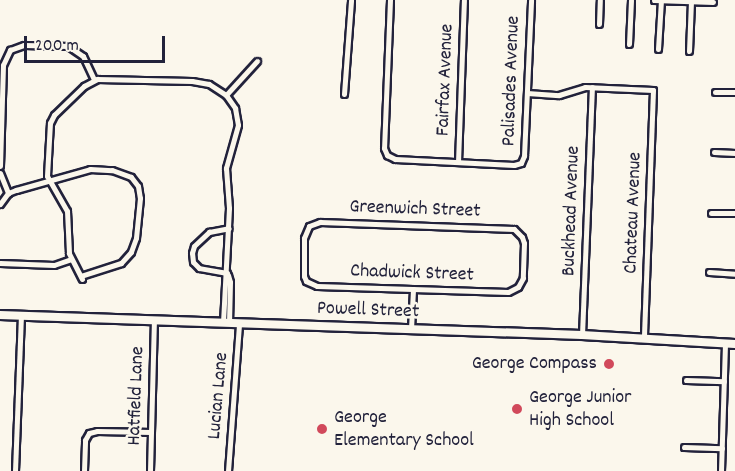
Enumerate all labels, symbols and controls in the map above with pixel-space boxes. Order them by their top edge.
street label: Palisades Avenue [498,15,526,147]
street label: Fairfax Avenue [432,23,460,137]
scale bar [27,24,168,62]
text: 200 m [35,34,79,59]
street label: Buckhead Avenue [558,145,586,277]
street label: Chateau Avenue [620,152,648,274]
street label: Greenwich Street [349,196,481,224]
street label: Chadwick Street [350,260,474,288]
street label: Powell Street [316,297,420,325]
street label: Hatfield Lane [123,346,151,446]
street label: Lucian Lane [203,351,235,441]
place label: George Compass [472,352,597,376]
marker: George Compass [602,357,616,371]
place label: George Junior High School [529,386,631,433]
marker: George Junior High School [510,402,524,416]
place label: George Elementary School [334,406,474,453]
marker: George Elementary School [315,422,329,436]

